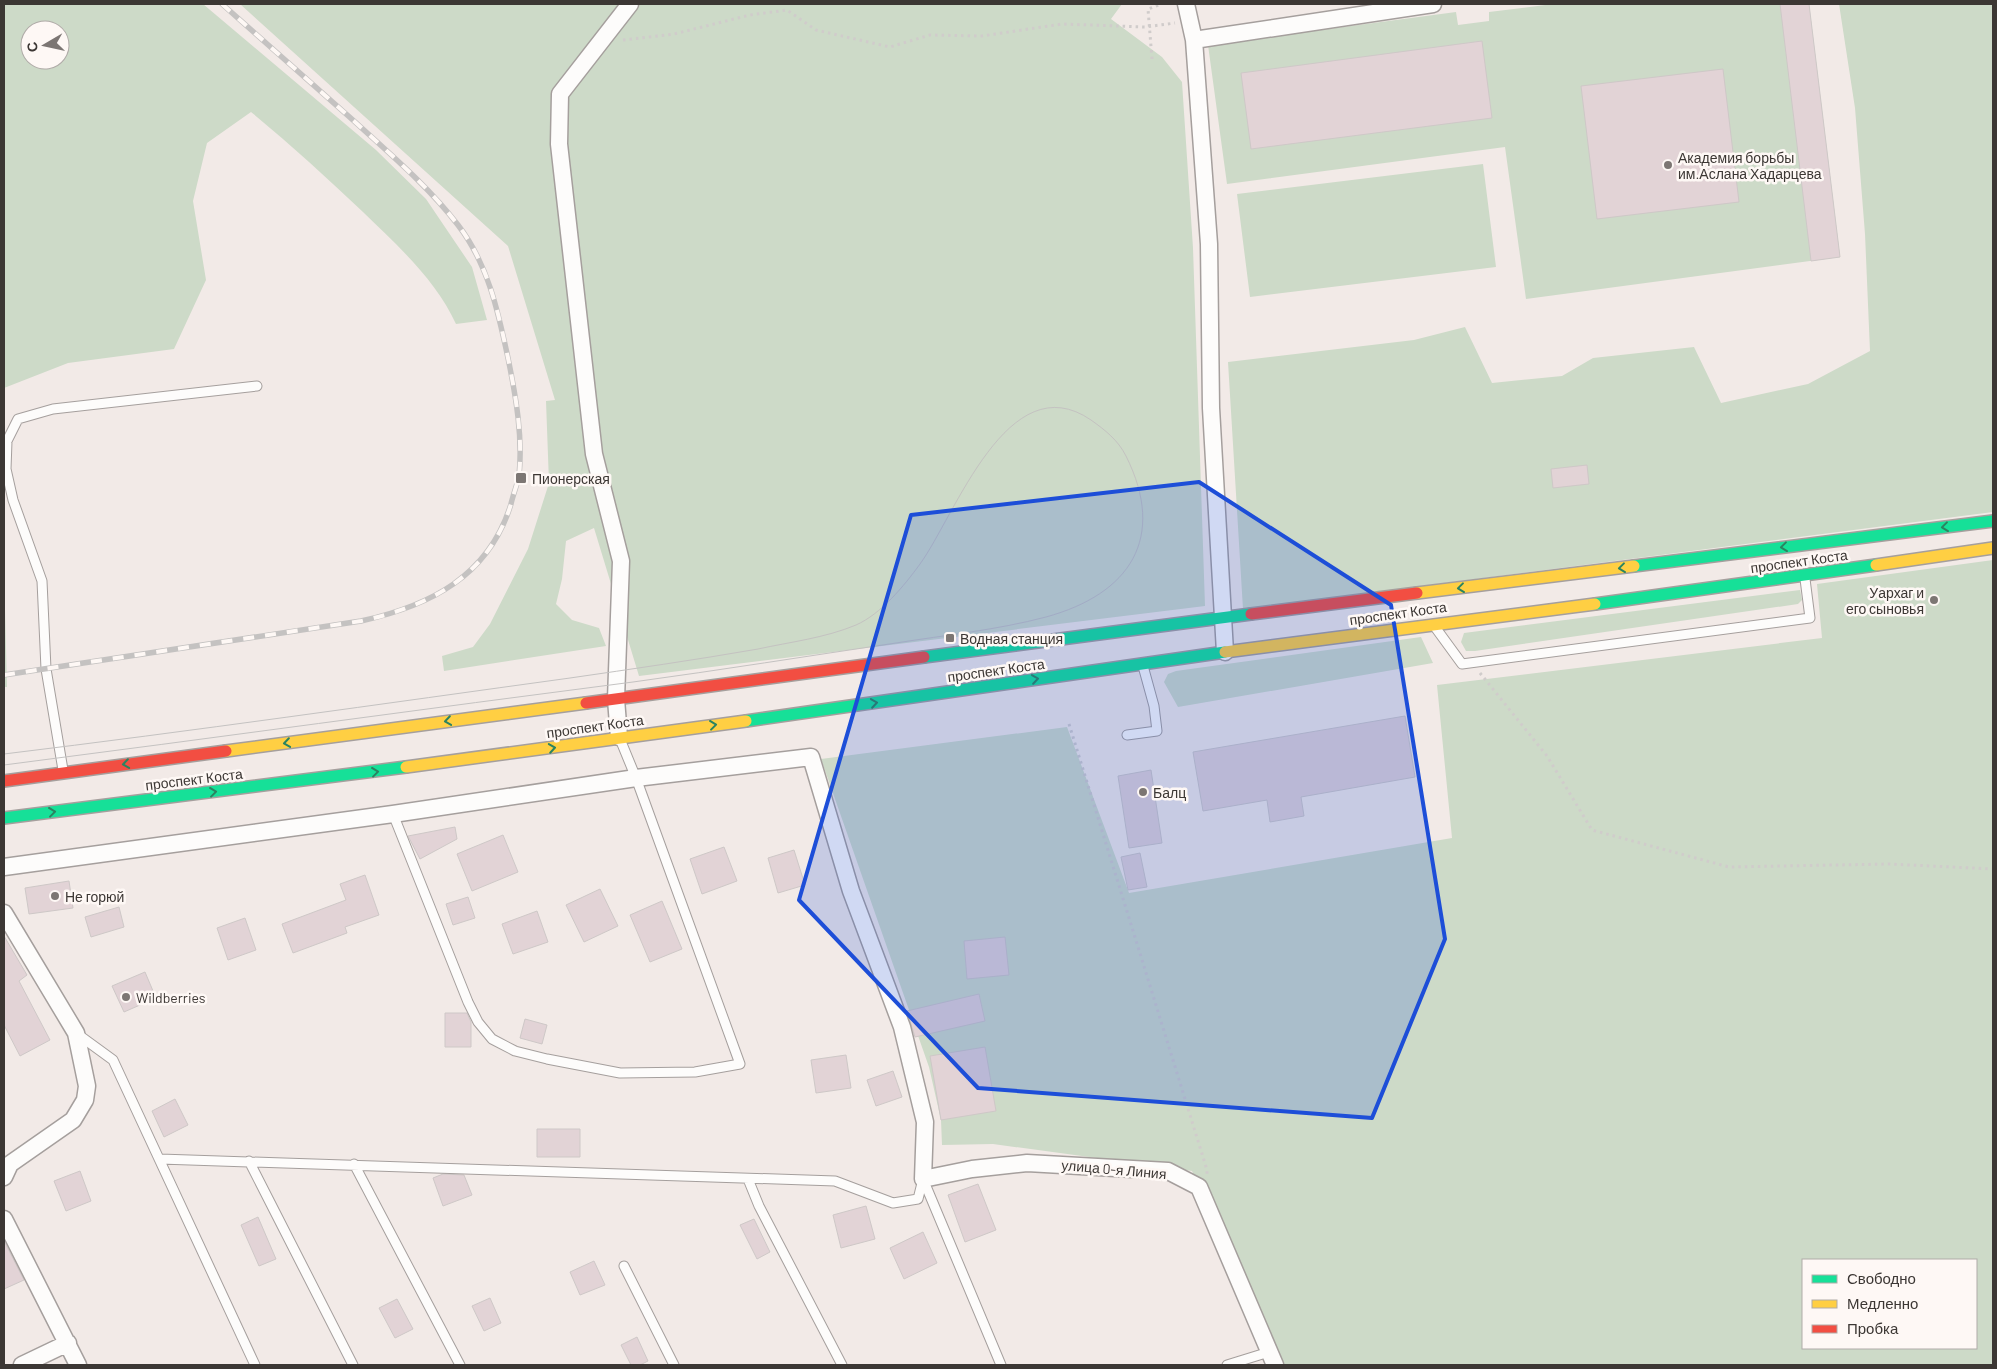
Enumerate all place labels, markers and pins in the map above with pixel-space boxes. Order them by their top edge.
place label: Академия борьбы им.Аслана Хадарцева [1678,149,1822,182]
marker: Академия борьбы им.Аслана Хадарцева [1662,159,1674,171]
place label: Пионерская [532,470,610,487]
marker: Пионерская [514,471,528,485]
place label: Уархаг и его сыновья [1846,584,1924,617]
marker: Уархаг и его сыновья [1928,594,1940,606]
place label: Водная станция [960,630,1063,647]
marker: Водная станция [944,632,956,644]
place label: Балц [1153,784,1186,801]
marker: Балц [1137,786,1149,798]
place label: Не горюй [65,888,124,905]
marker: Не горюй [49,890,61,902]
place label: Wildberries [136,989,206,1006]
marker: Wildberries [120,991,132,1003]

